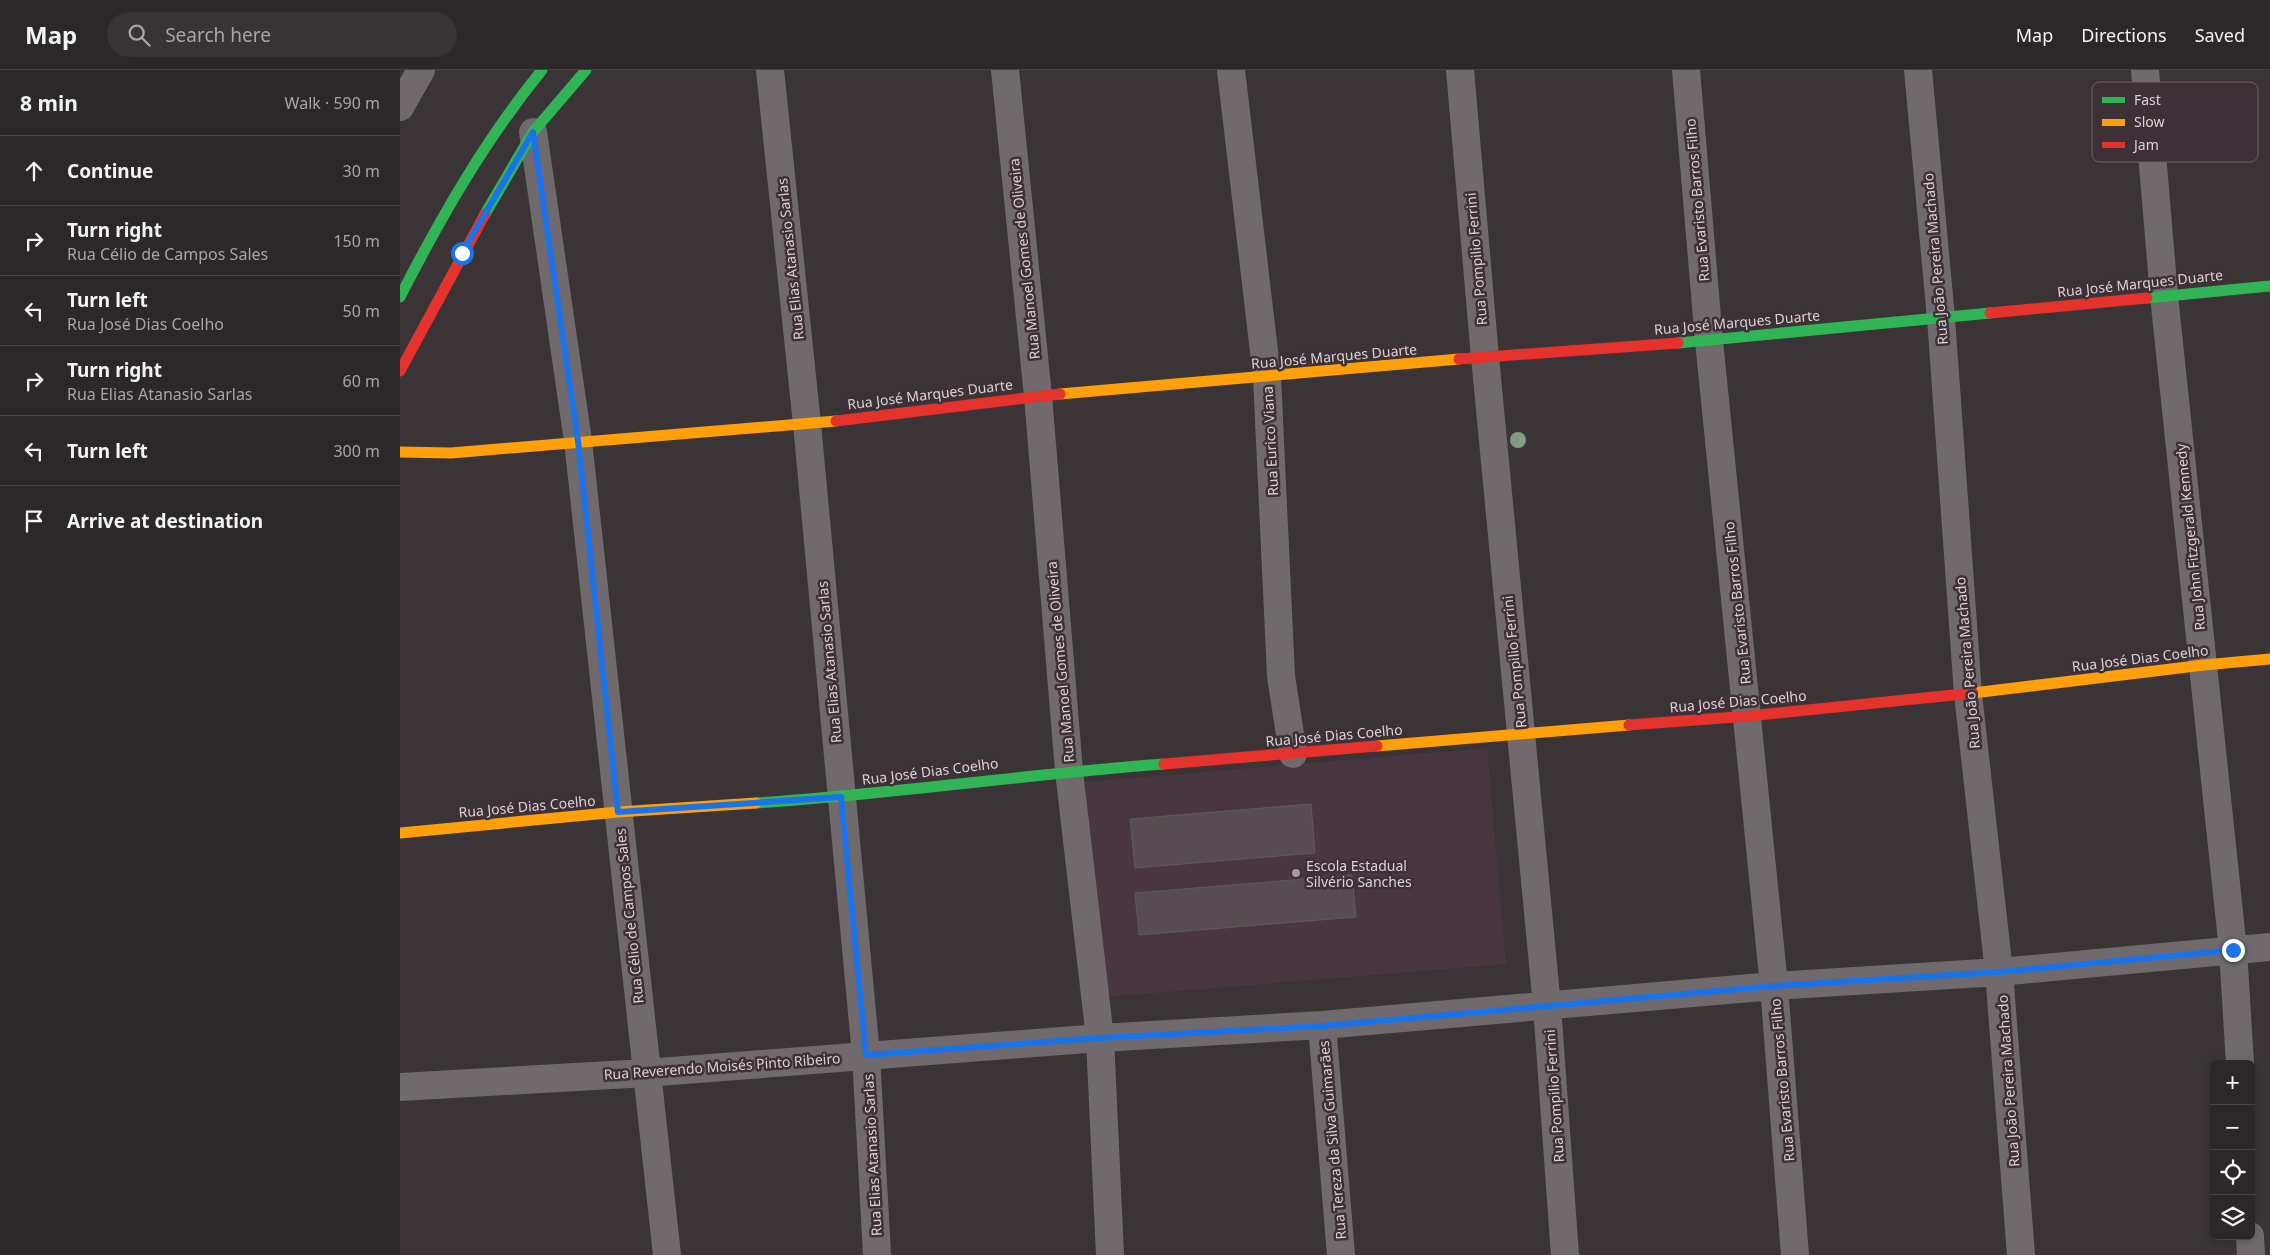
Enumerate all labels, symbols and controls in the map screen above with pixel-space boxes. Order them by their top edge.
search box [107,12,457,57]
text: Map [25,18,77,51]
icon: search [125,21,153,49]
text: Search here [165,22,271,48]
text: Map [2016,23,2053,47]
text: Directions [2081,23,2167,47]
text: Saved [2195,23,2245,47]
legend [2092,82,2258,162]
text: 8 min [20,89,78,117]
text: Fast [2134,90,2161,109]
text: Walk · 590 m [285,92,380,114]
text: Slow [2134,112,2165,131]
street label: Rua Evaristo Barros Filho [1680,118,1714,282]
text: Jam [2132,135,2159,154]
icon: ahead [20,157,48,185]
text: Continue [67,158,153,184]
street label: Rua Manoel Gomes de Oliveira [1004,158,1044,360]
text: 30 m [343,160,380,182]
street label: Rua João Pereira Machado [1918,172,1952,346]
street label: Rua Elias Atanasio Sarlas [772,177,808,341]
street label: Rua Pompilio Ferrini [1461,192,1491,326]
text: Turn right [67,217,162,243]
icon: right [20,227,48,255]
text: 150 m [333,230,380,252]
route start [451,242,474,265]
text: Rua Célio de Campos Sales [67,243,268,265]
street label: Rua José Marques Duarte [2056,265,2224,301]
text: Turn left [67,287,148,313]
icon: left [20,297,48,325]
text: 50 m [343,300,380,322]
street label: Rua José Marques Duarte [1653,305,1821,339]
text: Rua José Dias Coelho [67,313,224,335]
street label: Rua José Marques Duarte [1250,339,1418,373]
text: Turn right [67,357,162,383]
icon: right [20,367,48,395]
text: 60 m [343,370,380,392]
street label: Rua José Marques Duarte [846,374,1014,414]
text: Rua Elias Atanasio Sarlas [67,383,253,405]
street label: Rua Eurico Viana [1258,386,1282,496]
icon: left [20,437,48,465]
text: Turn left [67,438,148,464]
text: 300 m [333,440,380,462]
street label: Rua John Fitzgerald Kennedy [2171,442,2209,631]
icon: arrive [20,507,48,535]
text: Arrive at destination [67,508,263,534]
street label: Rua Evaristo Barros Filho [1719,521,1755,685]
street label: Rua Manoel Gomes de Oliveira [1042,561,1078,763]
street label: Rua João Pereira Machado [1950,576,1984,750]
street label: Rua Elias Atanasio Sarlas [812,580,846,744]
street label: Rua Pompilio Ferrini [1498,595,1530,729]
street label: Rua José Dias Coelho [2071,640,2209,676]
street label: Rua José Dias Coelho [1669,686,1807,716]
street label: Rua José Dias Coelho [1265,720,1403,750]
street label: Rua José Dias Coelho [861,753,999,789]
street label: Rua José Dias Coelho [458,791,596,821]
street label: Rua Célio de Campos Sales [610,827,648,1005]
place label: Escola Estadual Silvério Sanches [1306,856,1412,891]
marker: Escola Estadual Silvério Sanches [1290,867,1302,879]
route end [2222,939,2245,962]
street label: Rua João Pereira Machado [1993,994,2023,1168]
street label: Rua Evaristo Barros Filho [1765,998,1799,1162]
street label: Rua Pompilio Ferrini [1540,1029,1568,1163]
street label: Rua Tereza da Silva Guimarães [1314,1039,1350,1240]
street label: Rua Reverendo Moisés Pinto Ribeiro [603,1048,841,1084]
map controls [2210,1060,2255,1240]
button: + [2210,1060,2255,1105]
street label: Rua Elias Atanasio Sarlas [858,1073,886,1237]
button: − [2210,1105,2255,1150]
button: locate [2210,1150,2255,1195]
button: layers [2210,1195,2255,1240]

